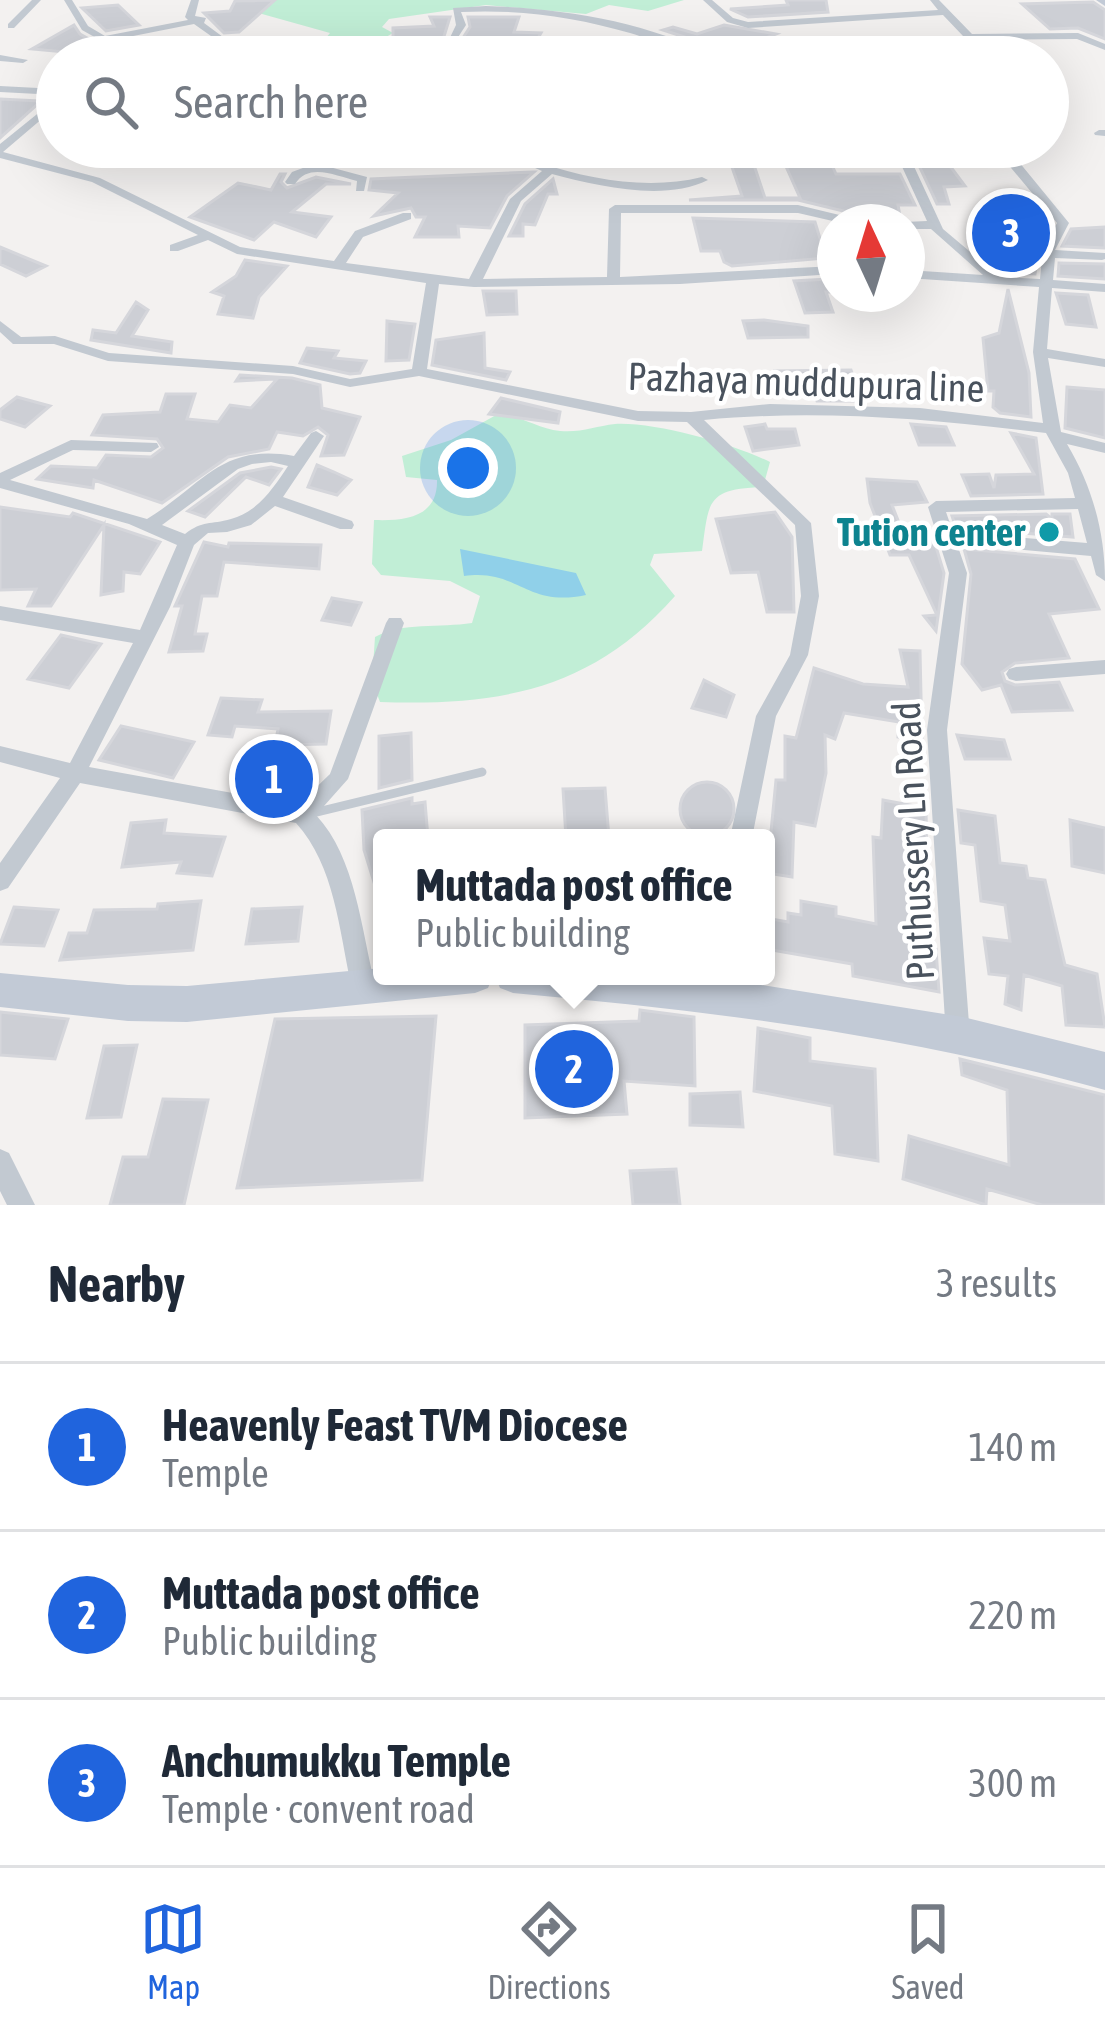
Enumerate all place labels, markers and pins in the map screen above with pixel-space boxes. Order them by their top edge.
pin: 3 [972,188,1050,278]
place label: Tution center [837,510,1026,554]
marker: Tution center [1036,519,1062,545]
pin: 1 [235,734,313,824]
pin: 2 [535,1024,613,1114]

